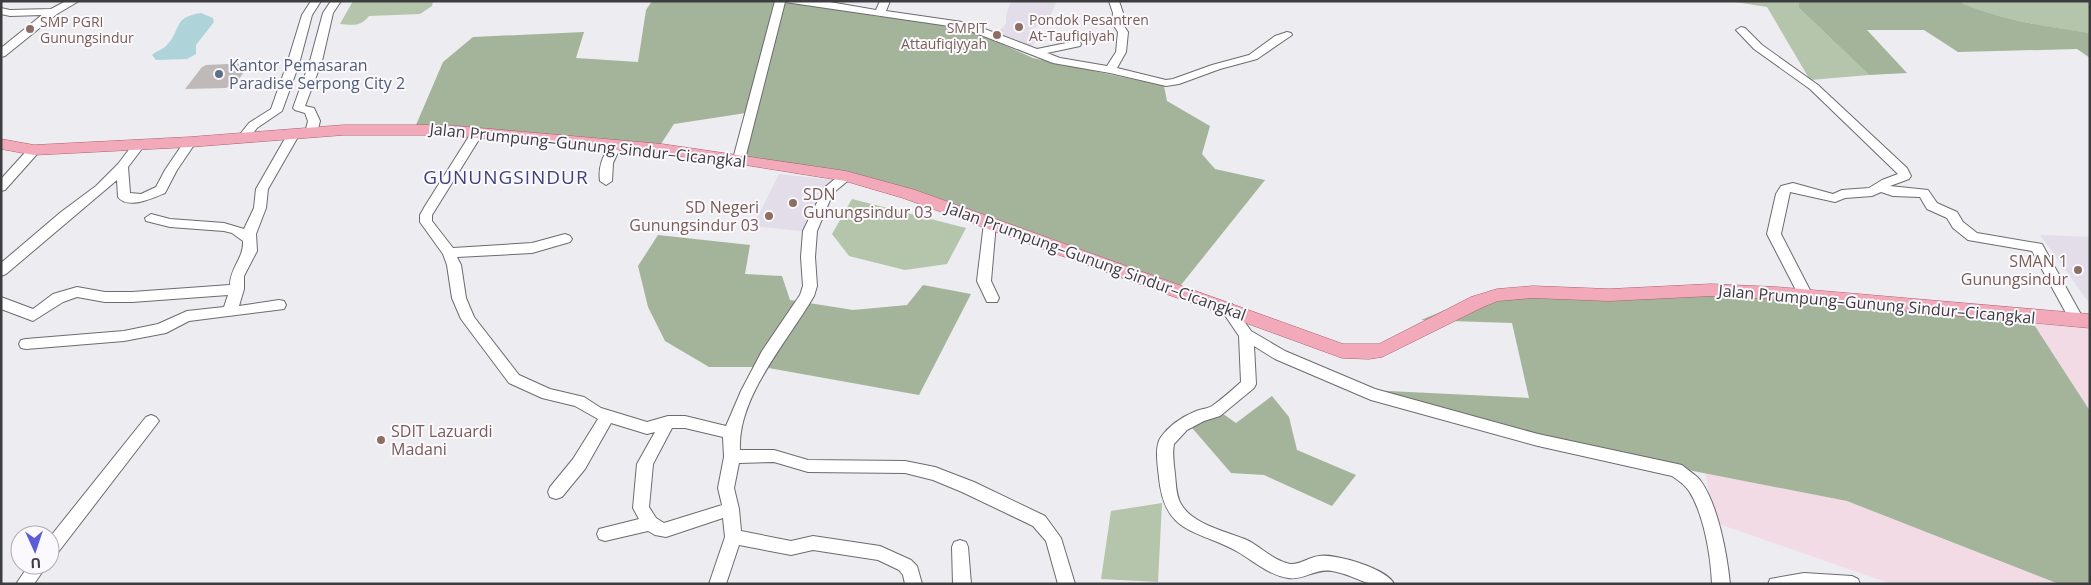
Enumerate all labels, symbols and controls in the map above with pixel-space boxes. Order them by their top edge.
place label: Pondok Pesantren At-Taufiqiyah [1029,10,1149,45]
place label: SMP PGRI Gunungsindur [40,12,134,47]
place label: SMPIT Attaufiqiyyah [901,18,987,53]
marker: Pondok Pesantren At-Taufiqiyah [1013,21,1025,33]
marker: SMP PGRI Gunungsindur [24,23,36,35]
marker: SMPIT Attaufiqiyyah [991,29,1003,41]
place label: Kantor Pemasaran Paradise Serpong City 2 [229,54,405,94]
marker: Kantor Pemasaran Paradise Serpong City 2 [213,68,225,80]
street label: Jalan Prumpung–Gunung Sindur–Cicangkal [427,117,747,173]
district label: GUNUNGSINDUR [423,164,589,190]
place label: SDN Gunungsindur 03 [803,183,933,223]
place label: SD Negeri Gunungsindur 03 [629,196,759,236]
street label: Jalan Prumpung–Gunung Sindur–Cicangkal [941,196,1249,326]
marker: SDN Gunungsindur 03 [787,197,799,209]
marker: SD Negeri Gunungsindur 03 [763,210,775,222]
place label: SMAN 1 Gunungsindur [1961,250,2068,290]
marker: SMAN 1 Gunungsindur [2072,264,2084,276]
street label: Jalan Prumpung–Gunung Sindur–Cicangkal [1716,279,2036,329]
place label: SDIT Lazuardi Madani [391,420,493,460]
marker: SDIT Lazuardi Madani [375,434,387,446]
north arrow [10,525,60,575]
text: U [30,554,41,573]

